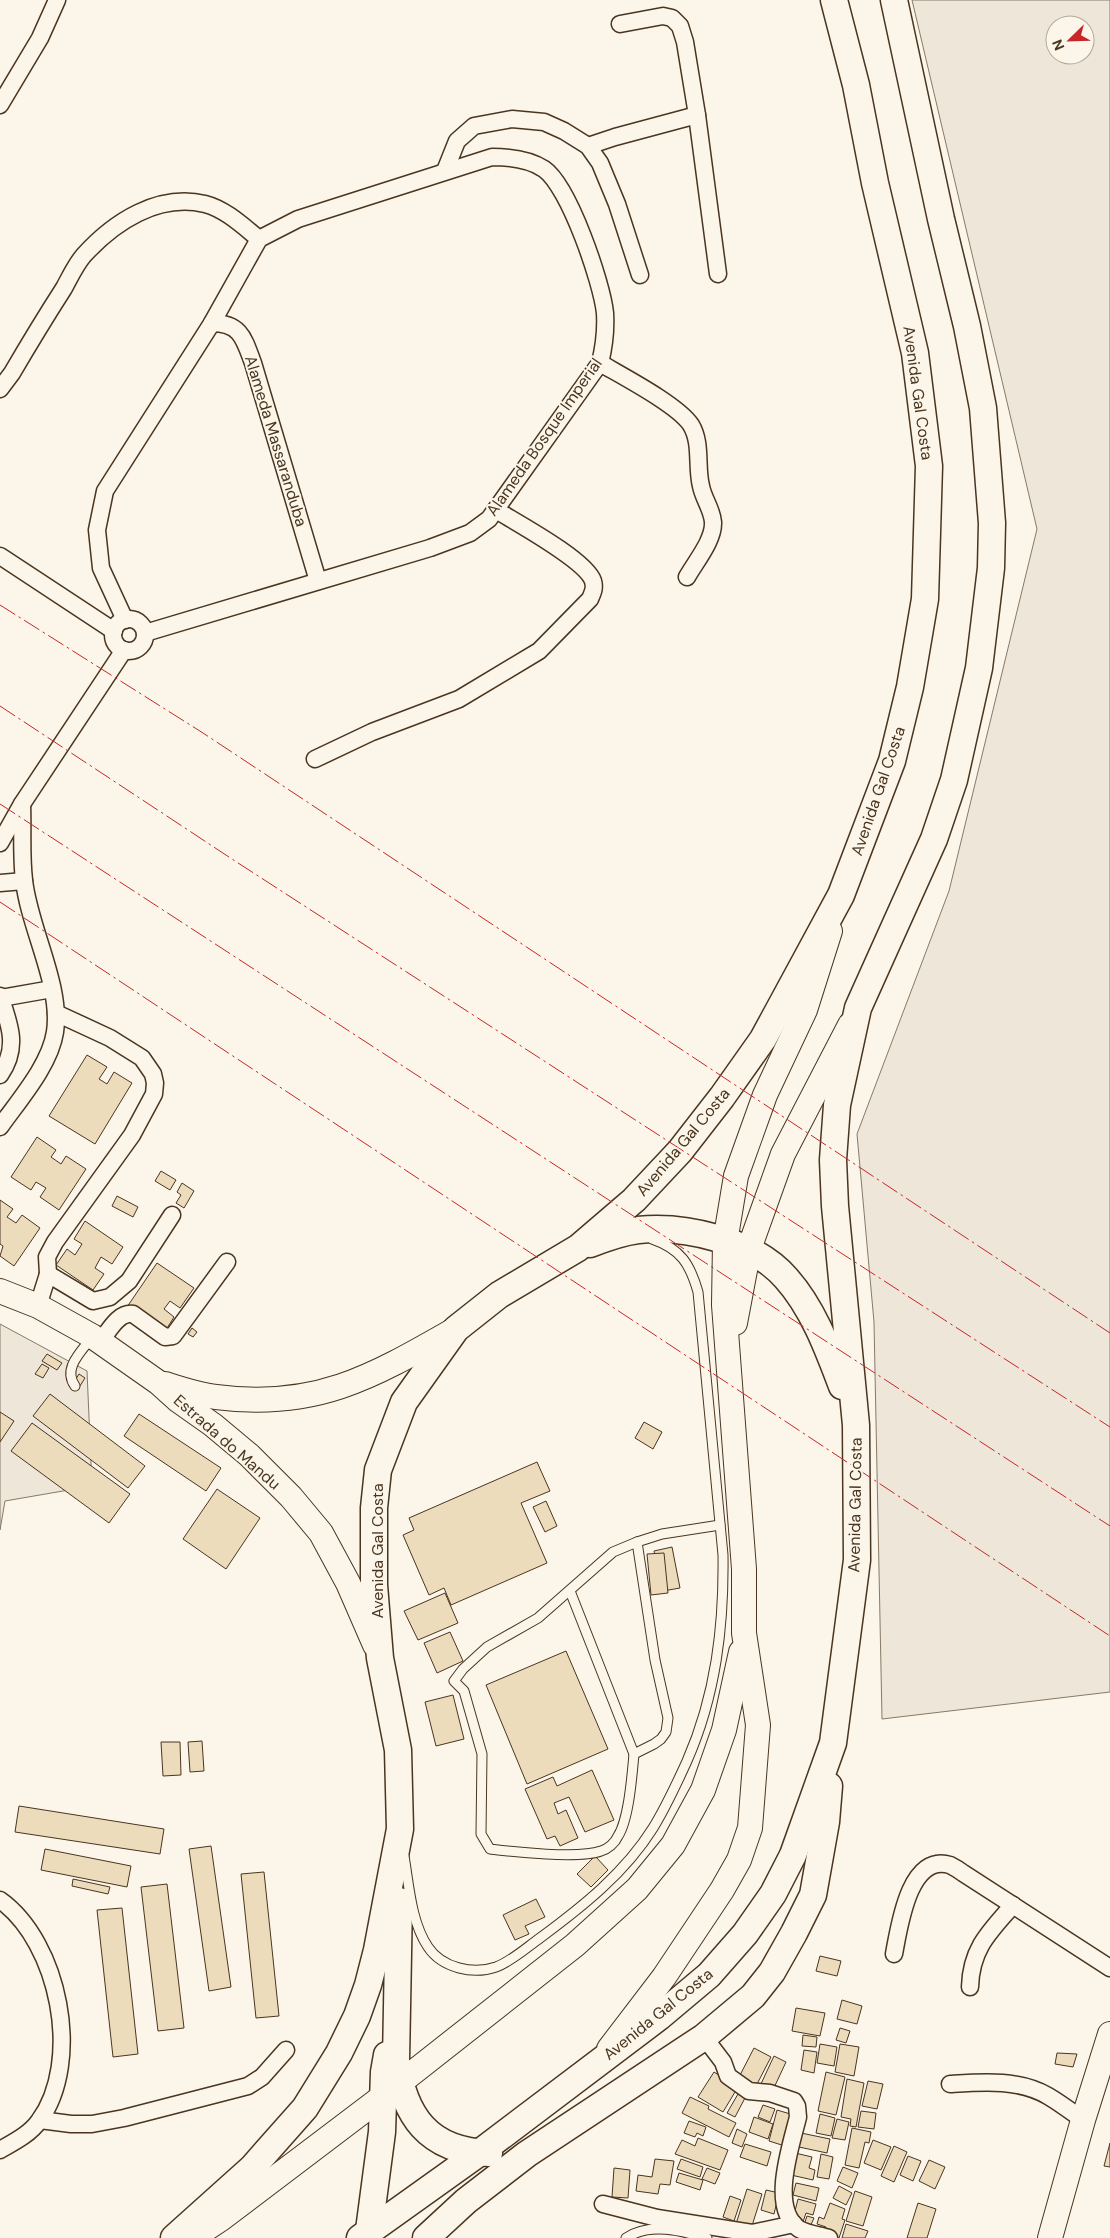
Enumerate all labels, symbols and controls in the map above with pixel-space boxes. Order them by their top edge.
north arrow [1045,15,1095,65]
text: N [1048,37,1068,53]
street label: Avenida Gal Costa [898,325,938,461]
street label: Alameda Massaranduba [240,353,312,529]
street label: Alameda Bosque Imperial [481,354,607,520]
street label: Avenida Gal Costa [846,724,910,858]
street label: Avenida Gal Costa [631,1083,735,1201]
street label: Estrada do Mandu [169,1390,285,1494]
street label: Avenida Gal Costa [843,1437,867,1573]
street label: Avenida Gal Costa [367,1483,388,1619]
street label: Avenida Gal Costa [599,1963,717,2065]

